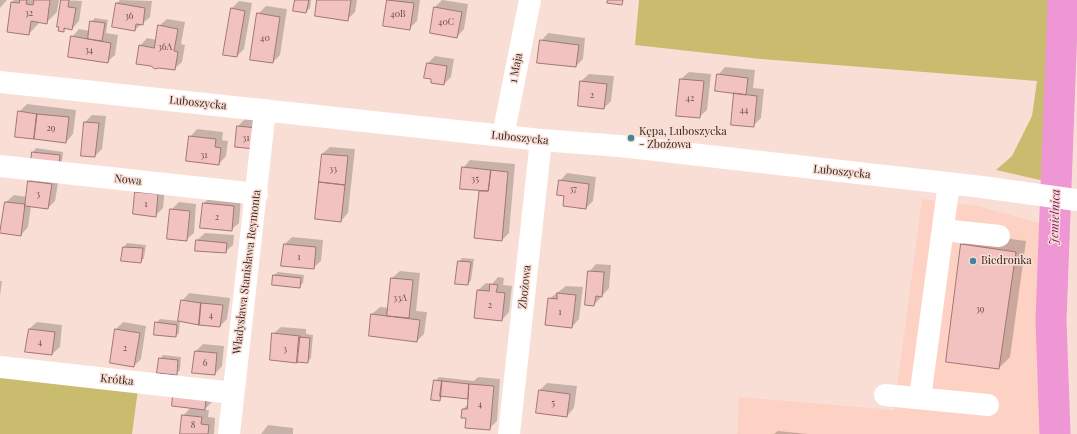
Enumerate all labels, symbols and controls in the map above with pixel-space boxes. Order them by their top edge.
house number: 32 [25,8,33,18]
house number: 40B [390,9,406,19]
house number: 36 [125,11,133,21]
house number: 40C [438,17,454,27]
house number: 40 [260,33,270,43]
house number: 36A [158,42,172,52]
house number: 34 [85,45,93,55]
street label: 1 Maja [507,52,525,84]
house number: 2 [590,90,594,100]
street label: Luboszycka [169,93,227,113]
house number: 42 [686,93,694,103]
house number: 44 [740,105,748,115]
house number: 29 [47,123,55,133]
place label: Kępa, Luboszycka - Zbożowa [639,125,727,151]
street label: Luboszycka [491,128,549,148]
house number: 31 [242,133,250,143]
marker: Kępa, Luboszycka - Zbożowa [626,133,636,143]
house number: 31 [200,150,208,160]
street label: Luboszycka [813,162,871,182]
house number: 33 [329,164,337,174]
street label: Nowa [114,172,142,188]
house number: 35 [471,174,479,184]
house number: 37 [569,184,577,194]
house number: 3 [36,189,40,199]
street label: Władysława Stanisława Reymonta [230,189,264,355]
water label: Jemielnica [1047,189,1063,245]
house number: 1 [144,199,148,209]
house number: 2 [215,212,219,222]
house number: 1 [297,252,301,262]
place label: Biedronka [981,254,1032,268]
marker: Biedronka [968,256,978,266]
street label: Zbożowa [516,265,534,309]
house number: 33A [393,293,407,303]
house number: 2 [488,300,492,310]
house number: 39 [976,304,984,314]
house number: 1 [558,307,562,317]
house number: 4 [209,310,213,320]
house number: 4 [38,337,42,347]
house number: 2 [123,343,127,353]
house number: 3 [283,344,287,354]
house number: 6 [203,358,207,368]
street label: Krótka [100,372,134,388]
house number: 5 [551,398,555,408]
house number: 4 [478,399,482,409]
house number: 8 [191,420,195,430]

